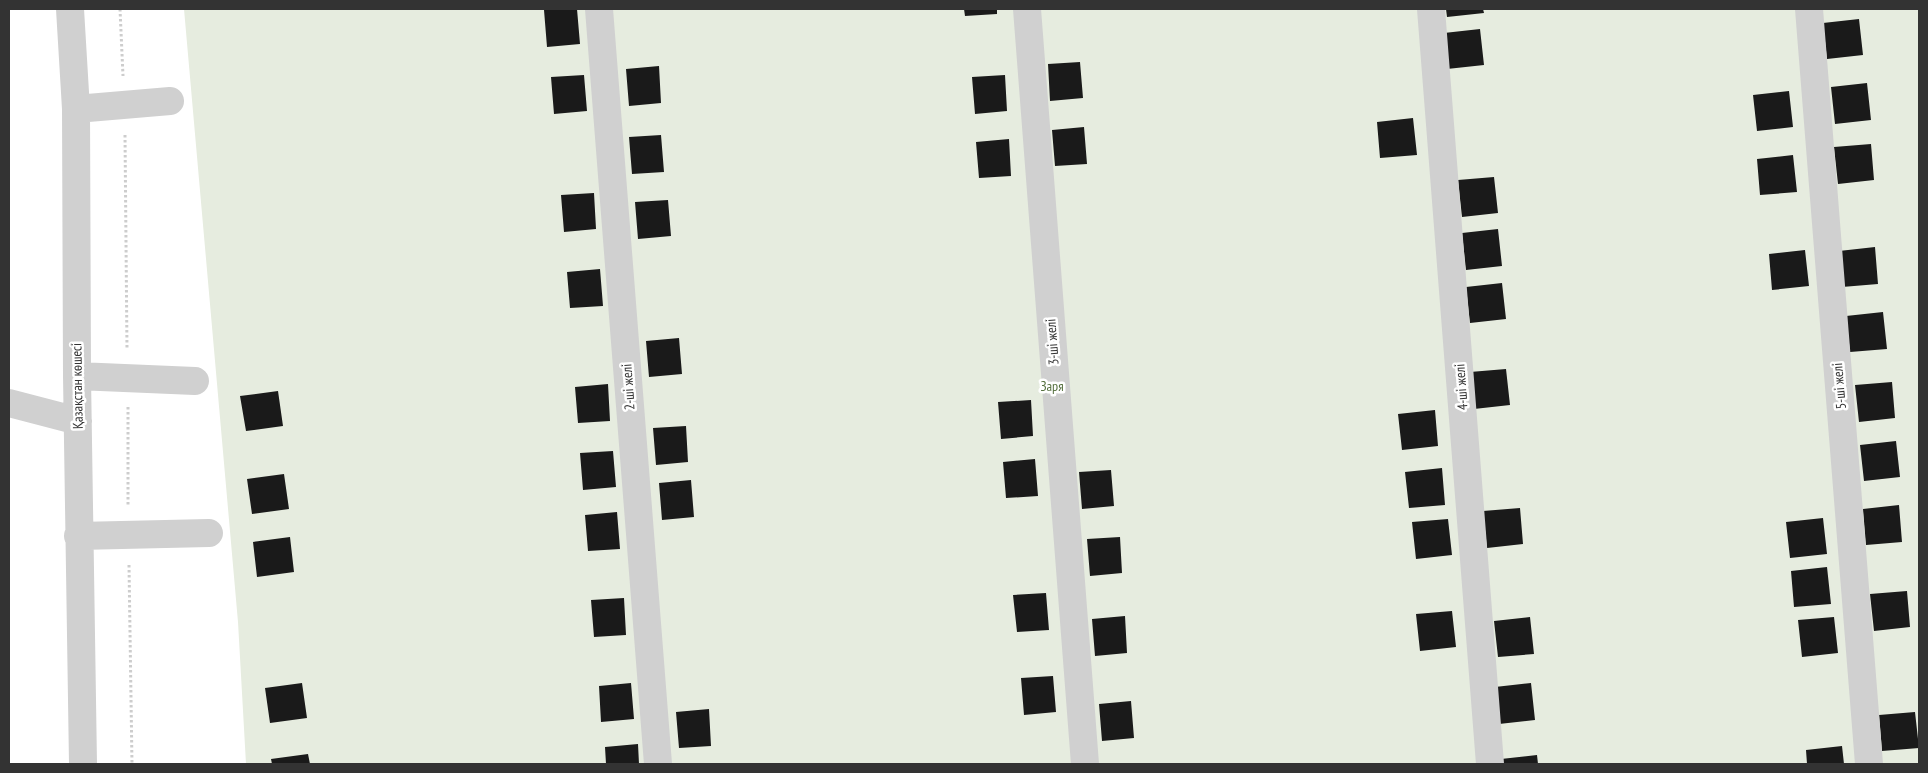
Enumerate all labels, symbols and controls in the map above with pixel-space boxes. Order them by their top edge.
street label: 3-ші желі [1041,318,1063,366]
street label: Қазақстан көшесі [67,343,87,429]
street label: 5-ші желі [1828,362,1850,410]
street label: 2-ші желі [617,363,639,411]
street label: 4-ші желі [1450,363,1472,411]
park label: Заря [1040,377,1064,395]

